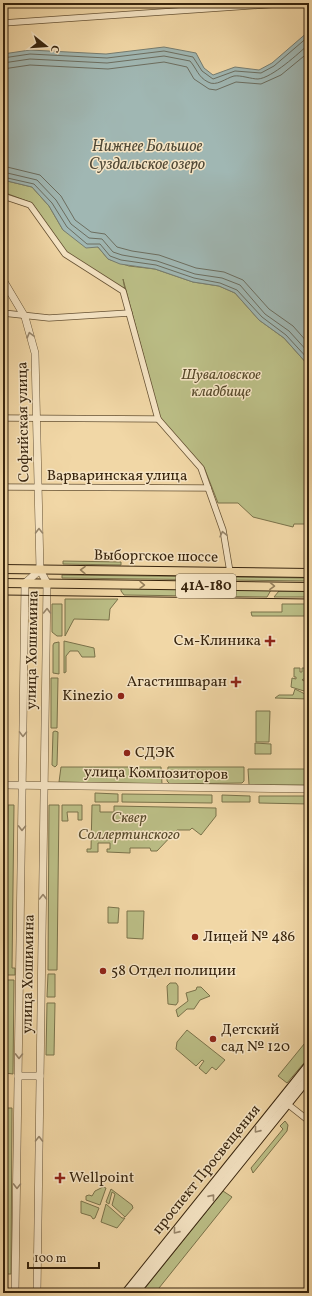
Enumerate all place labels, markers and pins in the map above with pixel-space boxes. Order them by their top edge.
place label: См-Клиника [174,631,261,652]
marker: См-Клиника [264,635,276,647]
place label: Агастишваран [127,672,227,693]
marker: Агастишваран [230,676,242,688]
place label: Kinezio [62,686,113,707]
marker: Kinezio [116,691,126,701]
place label: СДЭК [135,743,175,764]
marker: СДЭК [122,748,132,758]
place label: Лицей № 486 [203,927,295,948]
marker: Лицей № 486 [190,932,200,942]
place label: 58 Отдел полиции [111,961,236,982]
marker: 58 Отдел полиции [98,966,108,976]
place label: Детский сад № 120 [221,1020,290,1058]
marker: Детский сад № 120 [208,1034,218,1044]
place label: Wellpoint [69,1168,134,1189]
marker: Wellpoint [54,1172,66,1184]

